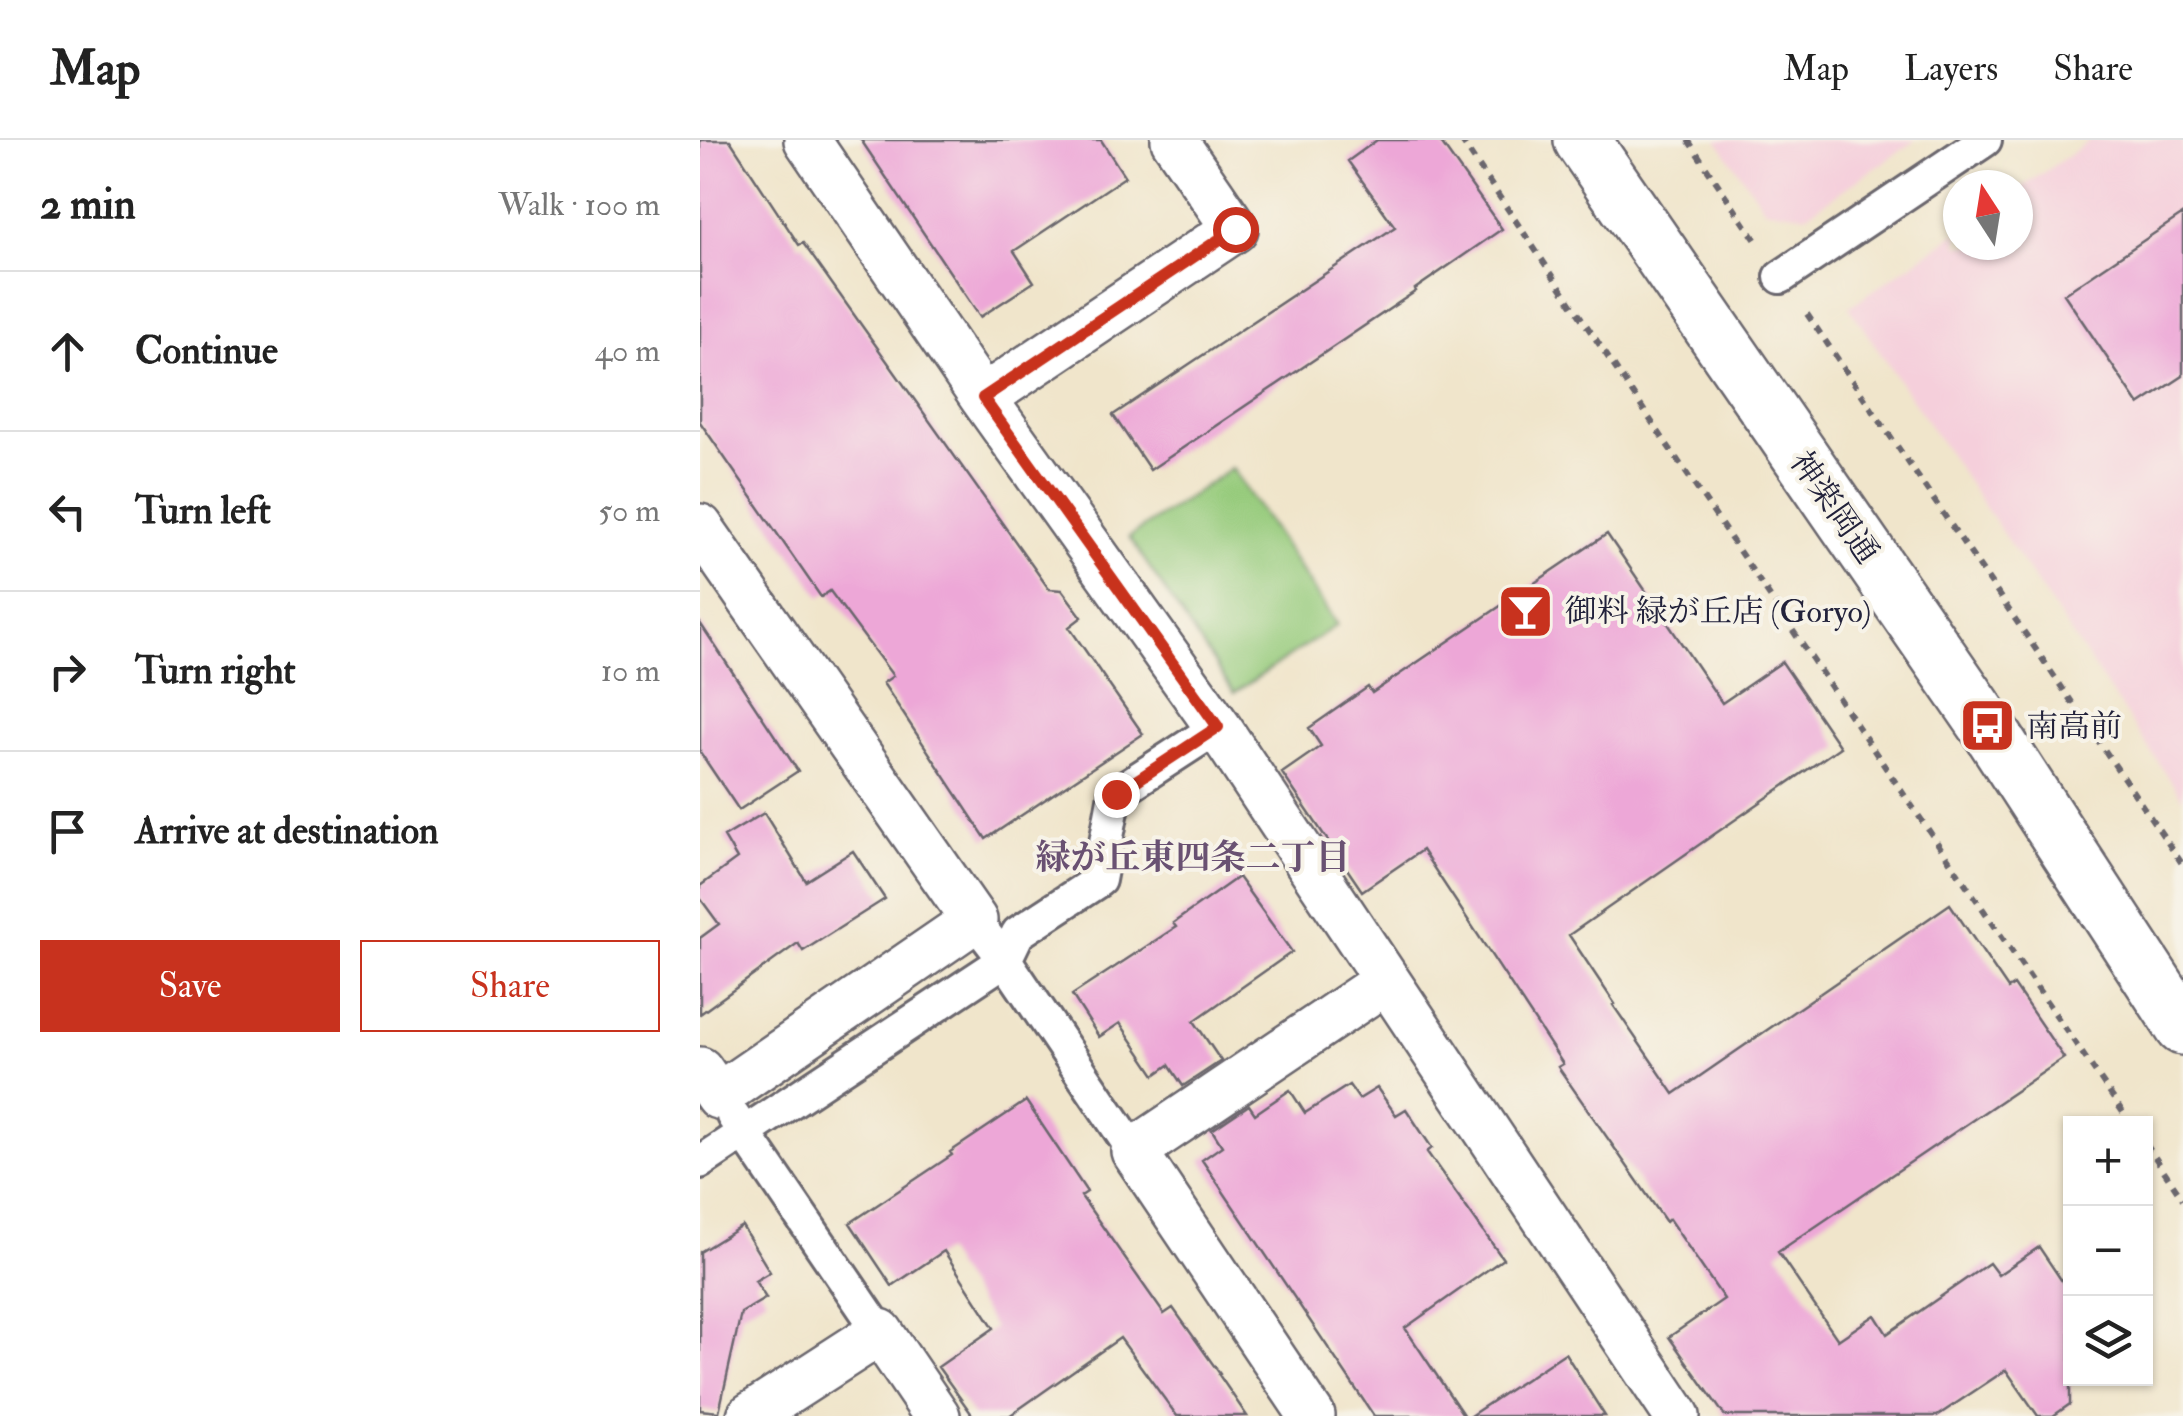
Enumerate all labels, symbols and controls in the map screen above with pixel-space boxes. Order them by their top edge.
text: Map [50,39,140,99]
text: Map [1783,47,1849,91]
text: Layers [1904,47,1998,91]
text: Share [2053,47,2133,91]
north arrow [1943,170,2033,260]
text: 2 min [40,179,136,231]
text: Walk · 100 m [498,185,660,225]
route start [1213,207,1259,253]
icon: ahead [40,324,95,379]
text: Continue [135,327,278,375]
text: 40 m [595,331,660,371]
street label: 神楽岡通 [1781,444,1887,571]
icon: left [40,484,95,539]
text: Turn left [135,487,271,535]
text: 50 m [598,491,660,531]
bar icon: 御料 緑が丘店 (Goryo) [1496,581,1556,641]
place label: 御料 緑が丘店 (Goryo) [1565,592,1871,632]
icon: right [40,644,95,699]
text: Turn right [135,647,296,695]
text: 10 m [601,651,660,691]
bus stop icon: 南高前 [1957,696,2017,756]
place label: 南高前 [2026,707,2122,747]
route end [1094,772,1140,818]
icon: arrive [40,804,95,859]
text: Arrive at destination [135,807,439,855]
district label: 緑が丘東四条二丁目 [1035,836,1351,880]
button: Save [40,940,340,1032]
button: Share [360,940,660,1032]
map controls [2063,1116,2153,1386]
button: + [2063,1116,2153,1206]
button: − [2063,1206,2153,1296]
button: layers [2063,1296,2153,1386]

